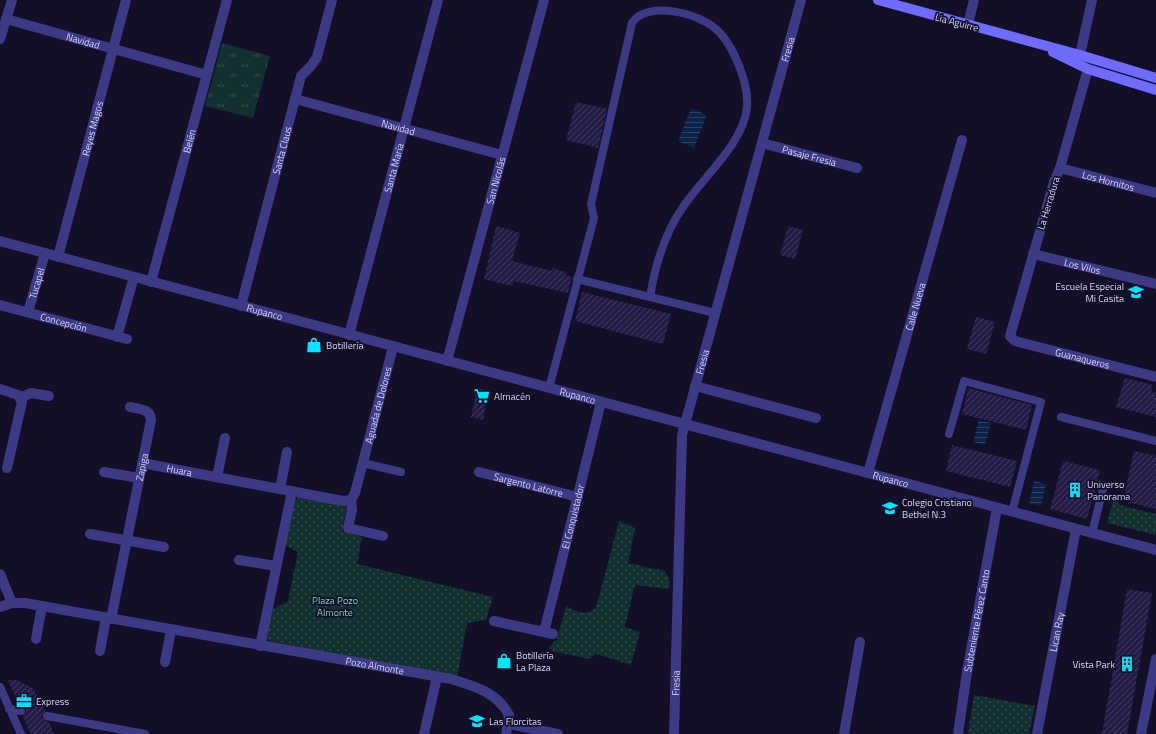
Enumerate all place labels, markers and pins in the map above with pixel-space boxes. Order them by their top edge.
place label: Escuela Especial Mi Casita [1055,279,1124,306]
school or university icon: Escuela Especial Mi Casita [1127,283,1145,301]
shop icon: Botillería [305,336,323,354]
place label: Botillería [326,338,363,353]
supermarket icon: Almacén [473,387,491,405]
place label: Almacén [494,389,530,404]
place label: Universo Panorama [1087,477,1130,504]
building icon: Universo Panorama [1066,481,1084,499]
place label: Colegio Cristiano Bethel N.3 [902,495,972,522]
school or university icon: Colegio Cristiano Bethel N.3 [881,499,899,517]
place label: Botillería La Plaza [516,648,553,675]
shop icon: Botillería La Plaza [495,652,513,670]
building icon: Vista Park [1118,655,1136,673]
place label: Vista Park [1072,657,1115,672]
office icon: Express [15,692,33,710]
place label: Express [36,694,69,709]
school or university icon: Las Florcitas [468,712,486,730]
place label: Las Florcitas [489,714,542,729]

